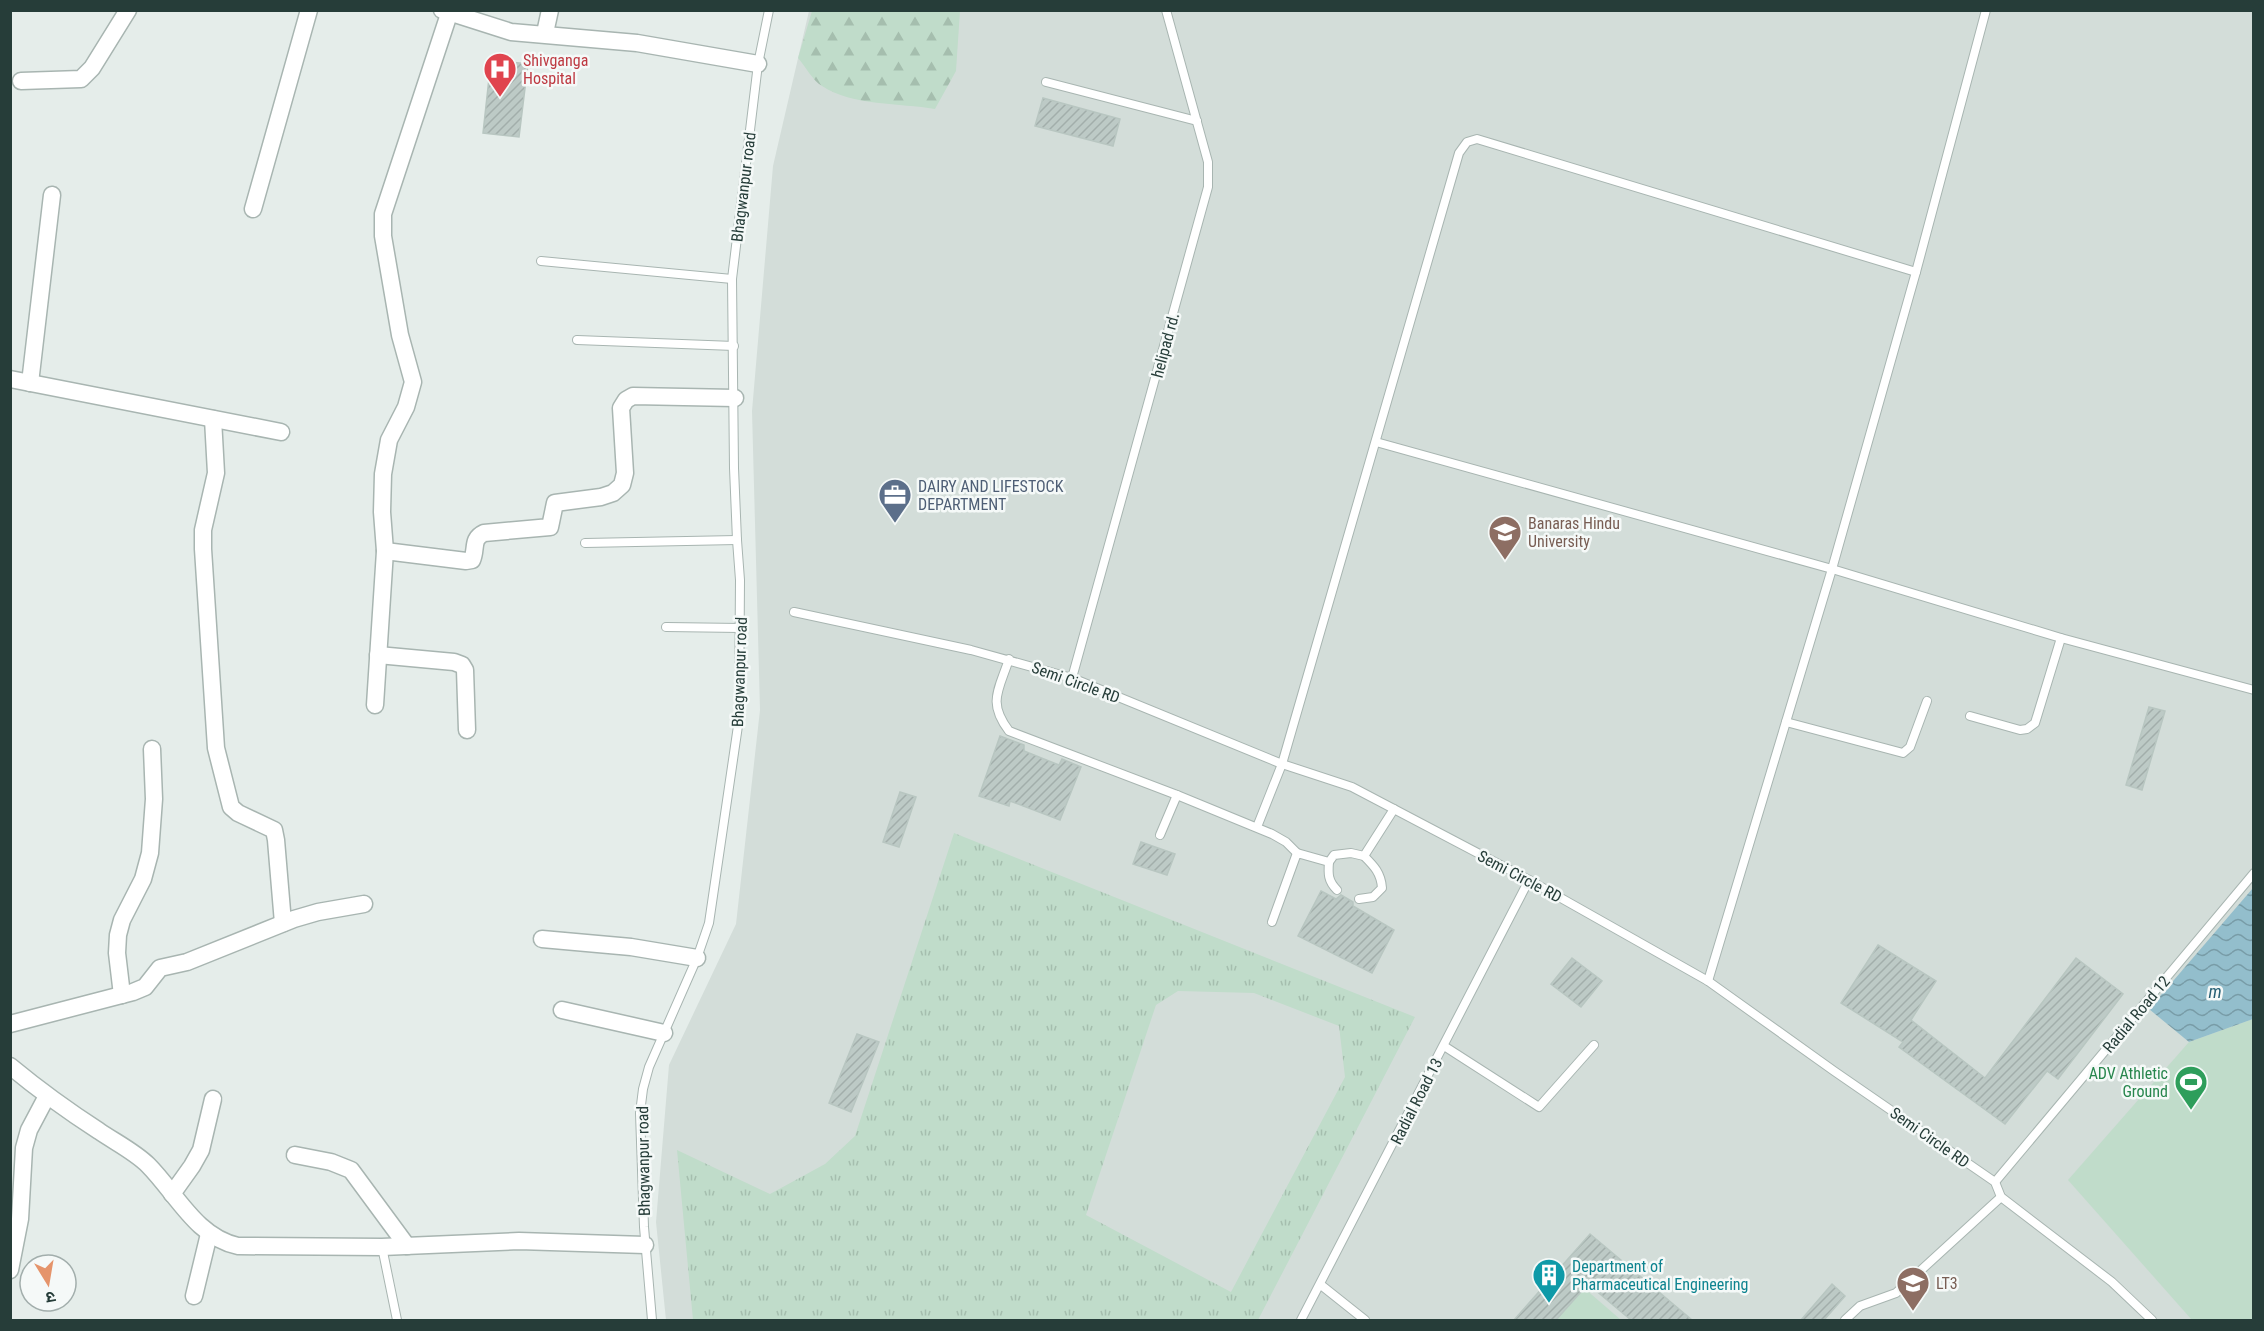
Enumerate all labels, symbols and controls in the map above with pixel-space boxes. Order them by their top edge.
hospital icon: Shivganga Hospital [482,51,518,98]
place label: Shivganga Hospital [523,51,588,88]
street label: Bhagwanpur road [727,131,760,243]
street label: helipad rd. [1148,310,1183,380]
office icon: DAIRY AND LIFESTOCK DEPARTMENT [877,477,913,524]
place label: DAIRY AND LIFESTOCK DEPARTMENT [918,477,1064,514]
school or university icon: Banaras Hindu University [1487,514,1523,561]
place label: Banaras Hindu University [1528,514,1620,551]
street label: Bhagwanpur road [728,617,751,727]
street label: Semi Circle RD [1029,658,1123,707]
street label: Semi Circle RD [1474,846,1565,907]
street label: Radial Road 12 [2099,972,2174,1057]
water label: m [2208,981,2222,1002]
street label: Radial Road 13 [1387,1055,1446,1148]
place label: ADV Athletic Ground [2089,1064,2168,1101]
sports icon: ADV Athletic Ground [2173,1064,2209,1111]
street label: Semi Circle RD [1886,1103,1973,1172]
street label: Bhagwanpur road [633,1106,654,1216]
north arrow [18,1253,78,1313]
building icon: Department of Pharmaceutical Engineering [1531,1257,1567,1304]
place label: Department of Pharmaceutical Engineering [1572,1257,1748,1294]
school or university icon: LT3 [1895,1265,1931,1312]
place label: LT3 [1936,1274,1958,1293]
text: उ [44,1287,57,1308]

